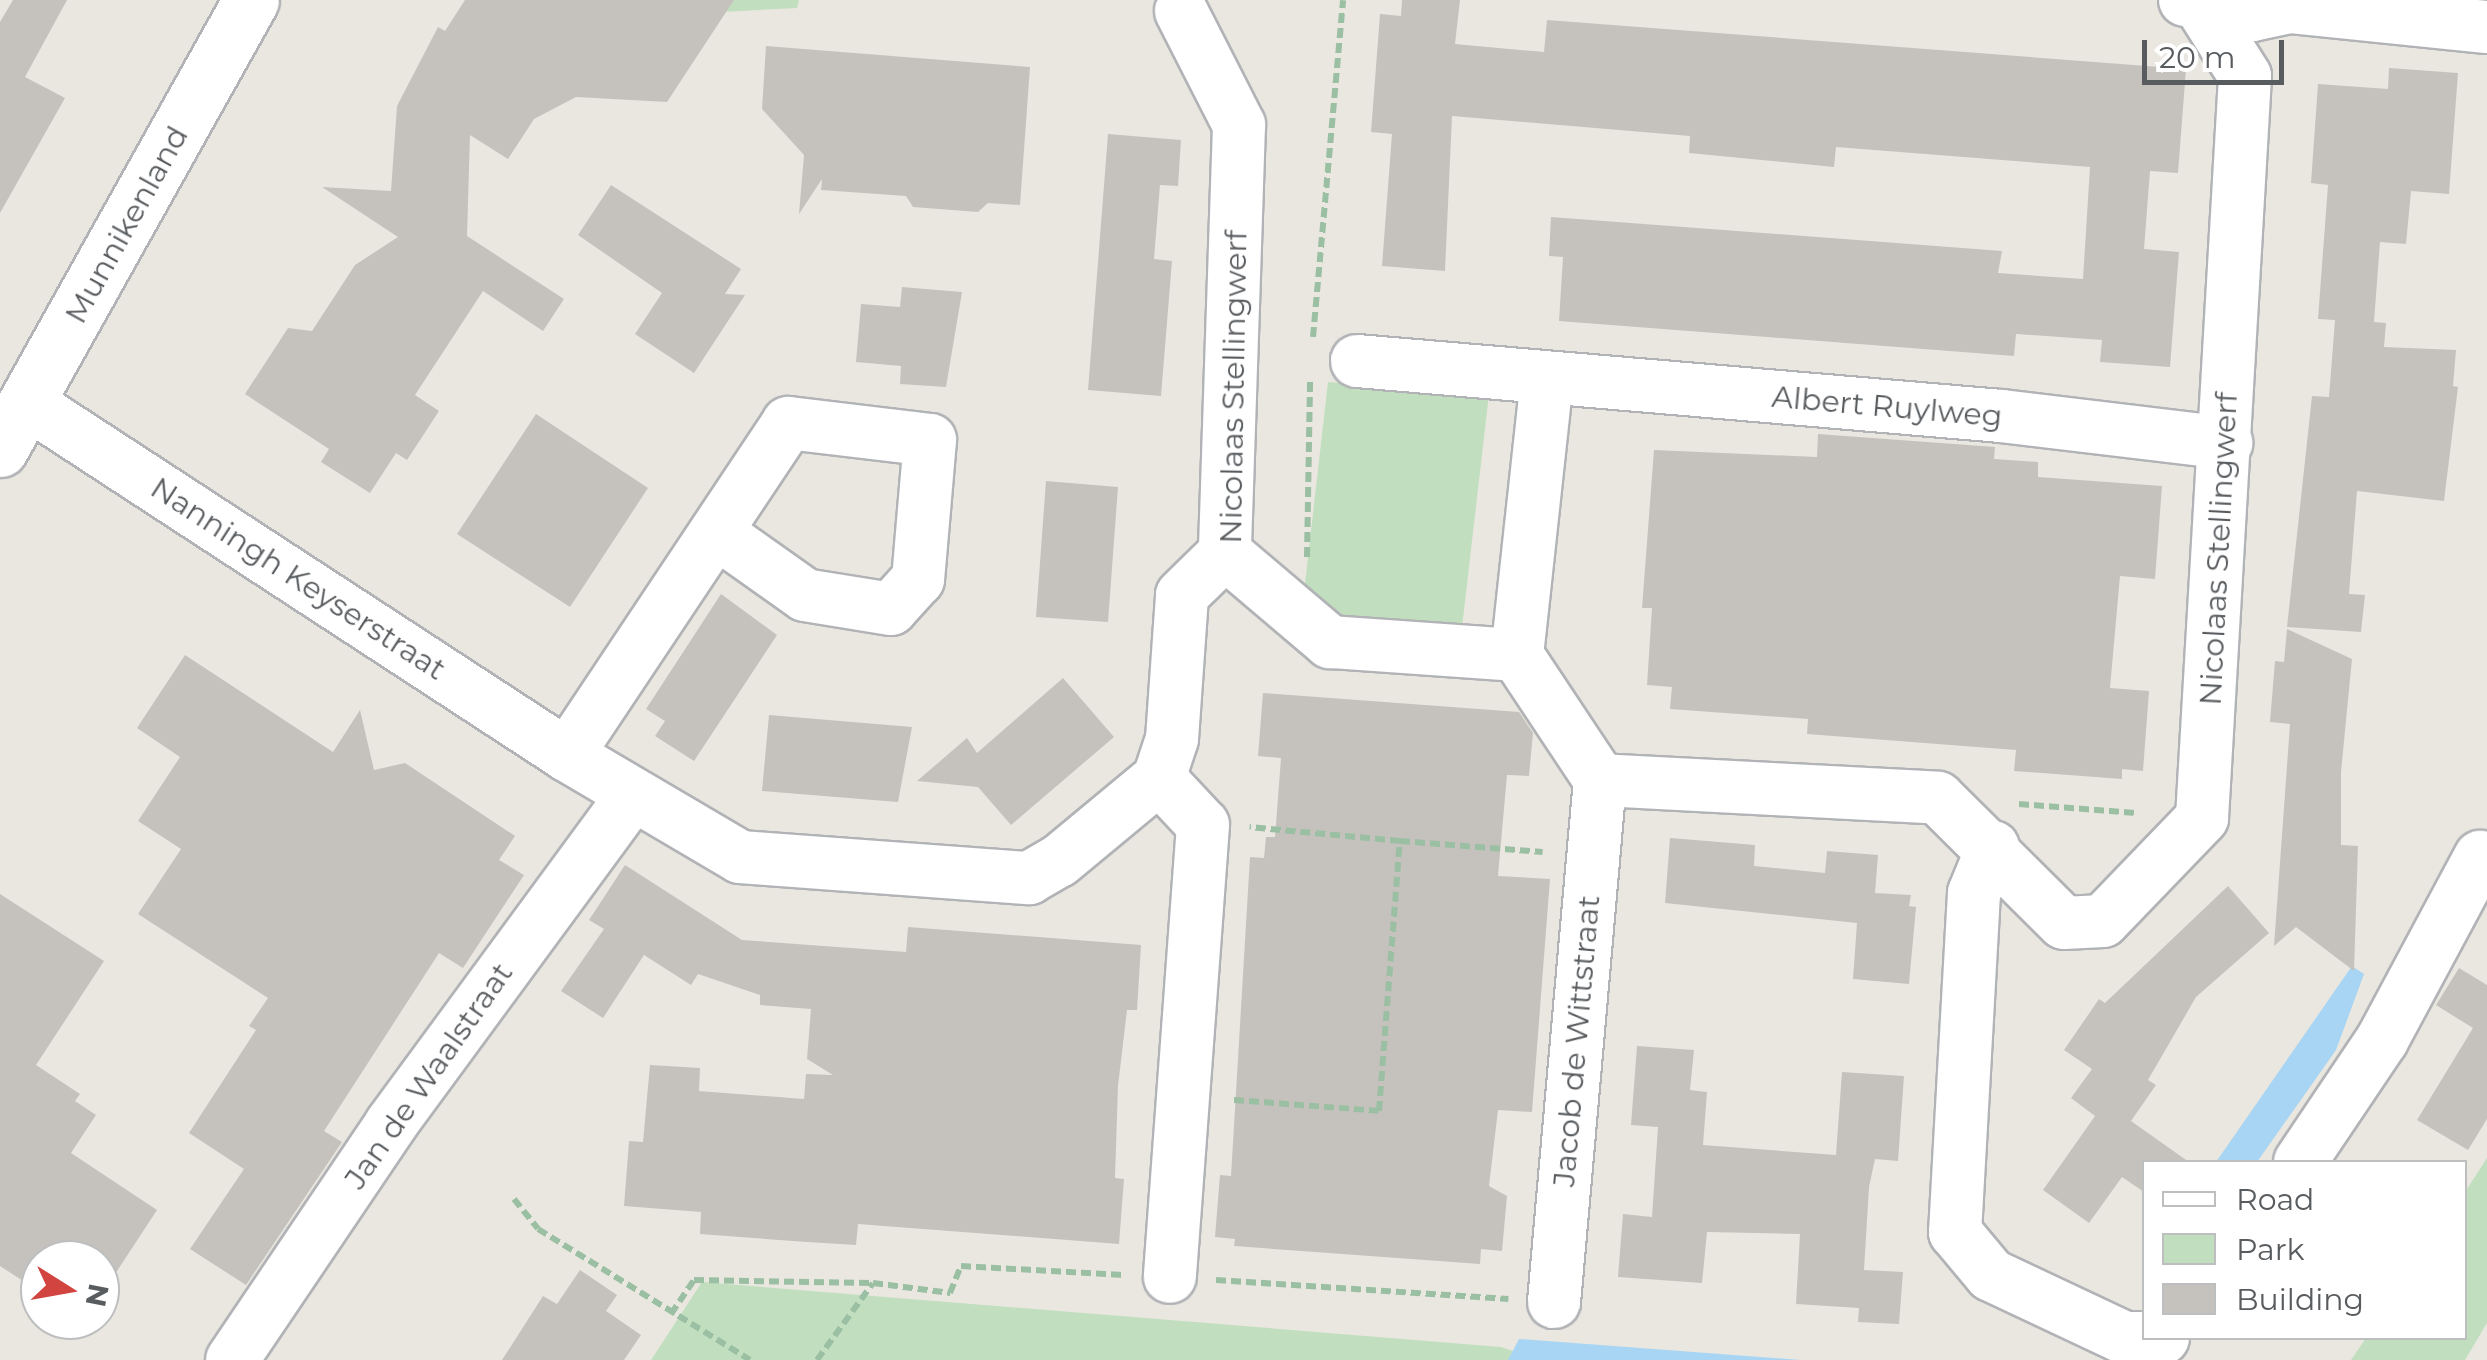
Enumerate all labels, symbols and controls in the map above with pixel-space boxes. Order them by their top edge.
scale bar [2147,20,2290,82]
text: 20 m [2159,39,2236,76]
street label: Munnikenland [58,120,196,330]
street label: Nicolaas Stellingwerf [1213,230,1255,544]
street label: Albert Ruylweg [1770,379,2004,435]
street label: Nicolaas Stellingwerf [2193,392,2245,706]
street label: Nanningh Keyserstraat [144,470,452,688]
street label: Jacob de Wittstraat [1546,894,1608,1188]
street label: Jan de Waalstraat [338,956,520,1196]
legend [2142,1160,2467,1340]
text: Road [2236,1181,2314,1218]
text: Park [2236,1231,2305,1268]
north arrow [20,1240,120,1340]
text: N [79,1281,116,1310]
text: Building [2236,1281,2364,1318]

